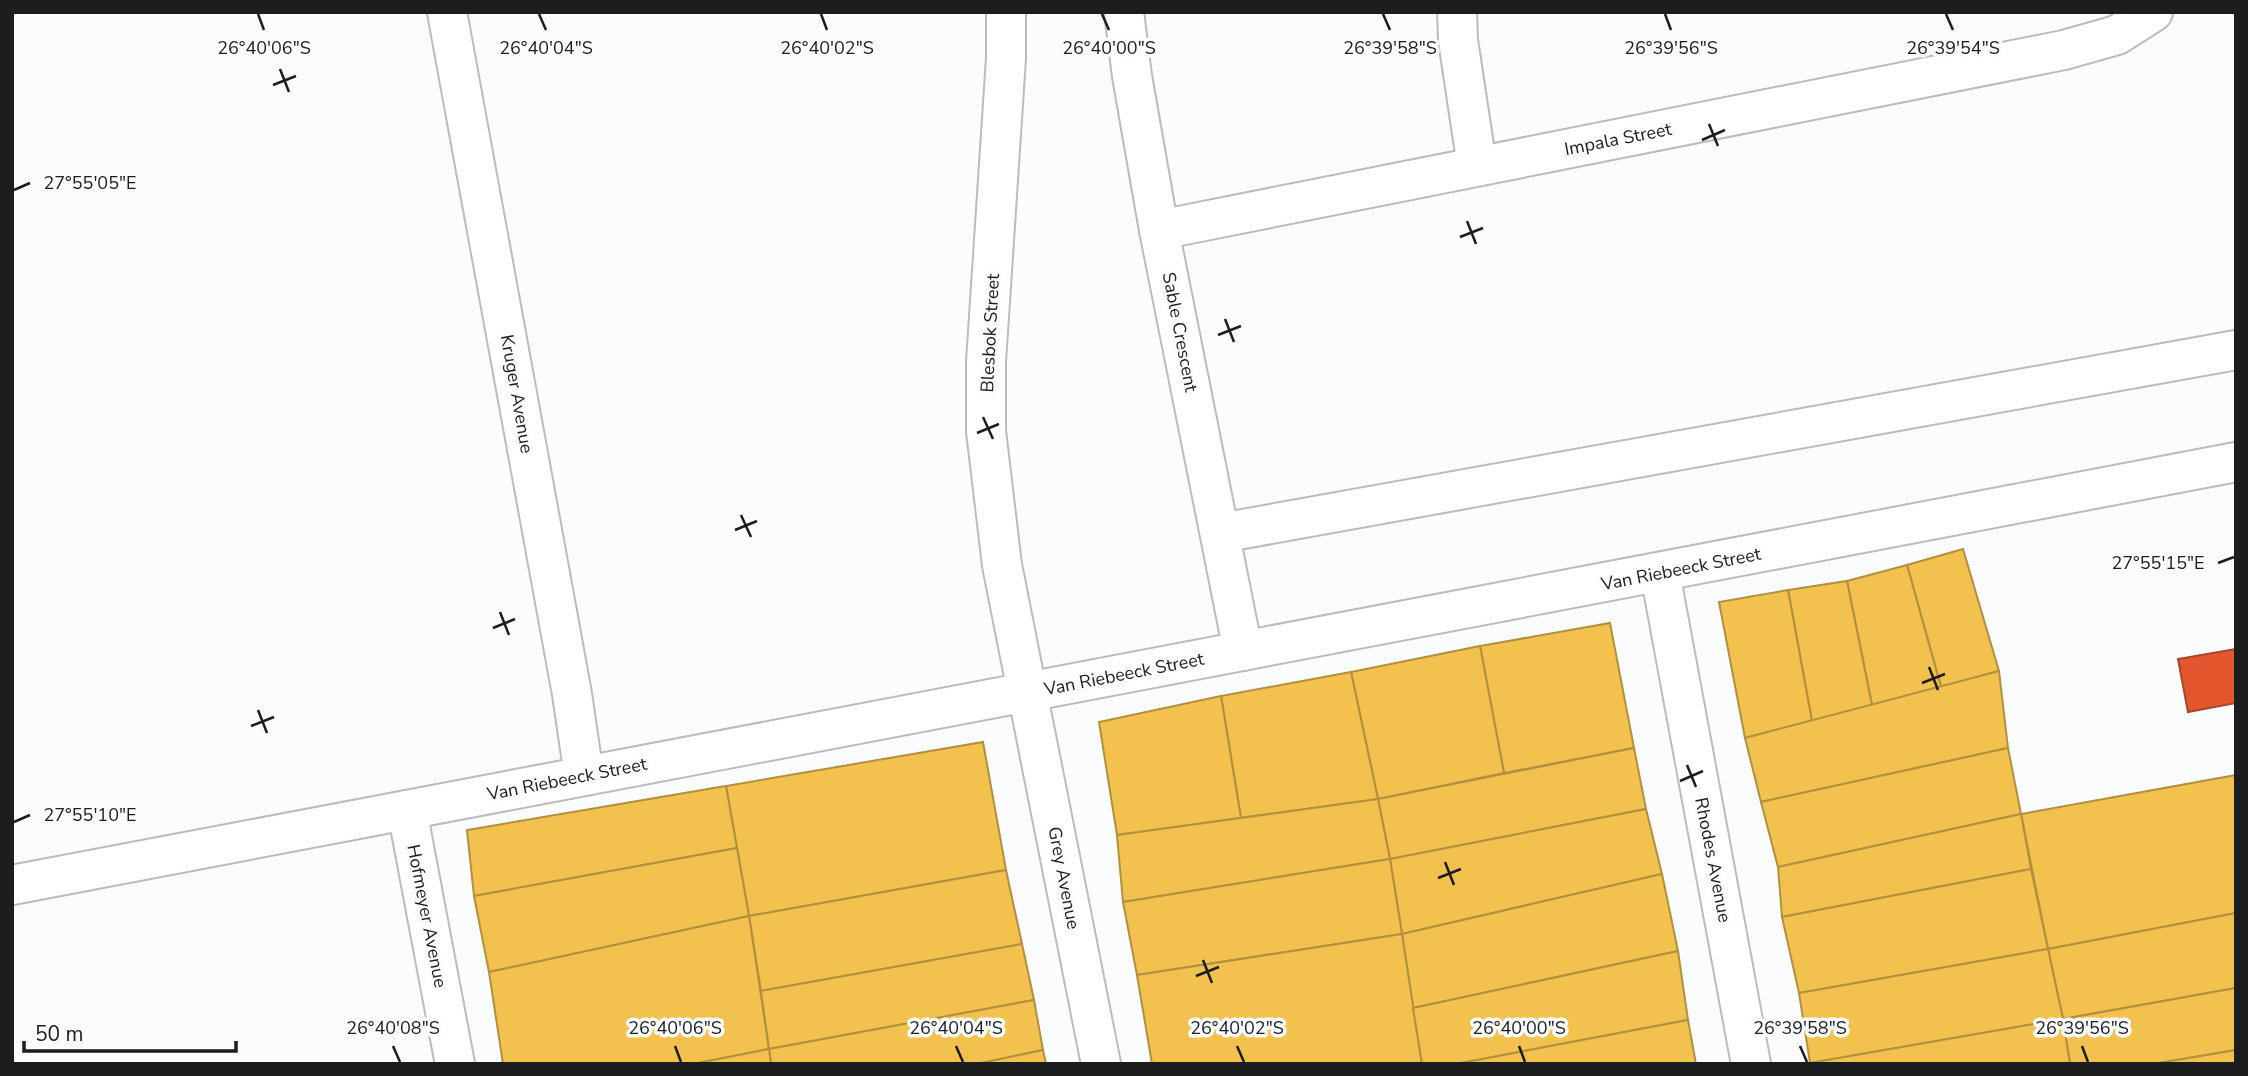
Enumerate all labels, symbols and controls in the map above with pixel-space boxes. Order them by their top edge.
text: 26°40'06"S [217,36,311,60]
text: 26°40'04"S [499,36,593,60]
text: 26°40'02"S [780,36,874,60]
text: 26°40'00"S [1062,36,1156,60]
text: 26°39'58"S [1343,36,1437,60]
text: 26°39'56"S [1624,36,1718,60]
text: 26°39'54"S [1906,36,2000,60]
street label: Impala Street [1562,117,1674,161]
text: 27°55'05"E [44,171,137,195]
street label: Sable Crescent [1157,270,1204,395]
street label: Blesbok Street [975,272,1005,393]
street label: Kruger Avenue [495,333,539,455]
street label: Van Riebeeck Street [1598,542,1764,596]
text: 27°55'15"E [2112,551,2205,575]
street label: Van Riebeeck Street [1041,647,1207,701]
street label: Van Riebeeck Street [484,752,650,806]
street label: Rhodes Avenue [1689,795,1737,925]
text: 27°55'10"E [44,803,137,827]
street label: Grey Avenue [1042,825,1086,931]
street label: Hofmeyer Avenue [401,842,453,990]
scale bar [24,1010,236,1054]
text: 26°40'08"S [346,1016,440,1040]
text: 26°40'06"S [628,1016,722,1040]
text: 26°40'04"S [909,1016,1003,1040]
text: 26°40'02"S [1190,1016,1284,1040]
text: 26°40'00"S [1472,1016,1566,1040]
text: 26°39'58"S [1753,1016,1847,1040]
text: 26°39'56"S [2035,1016,2129,1040]
text: 50 m [35,1020,84,1048]

